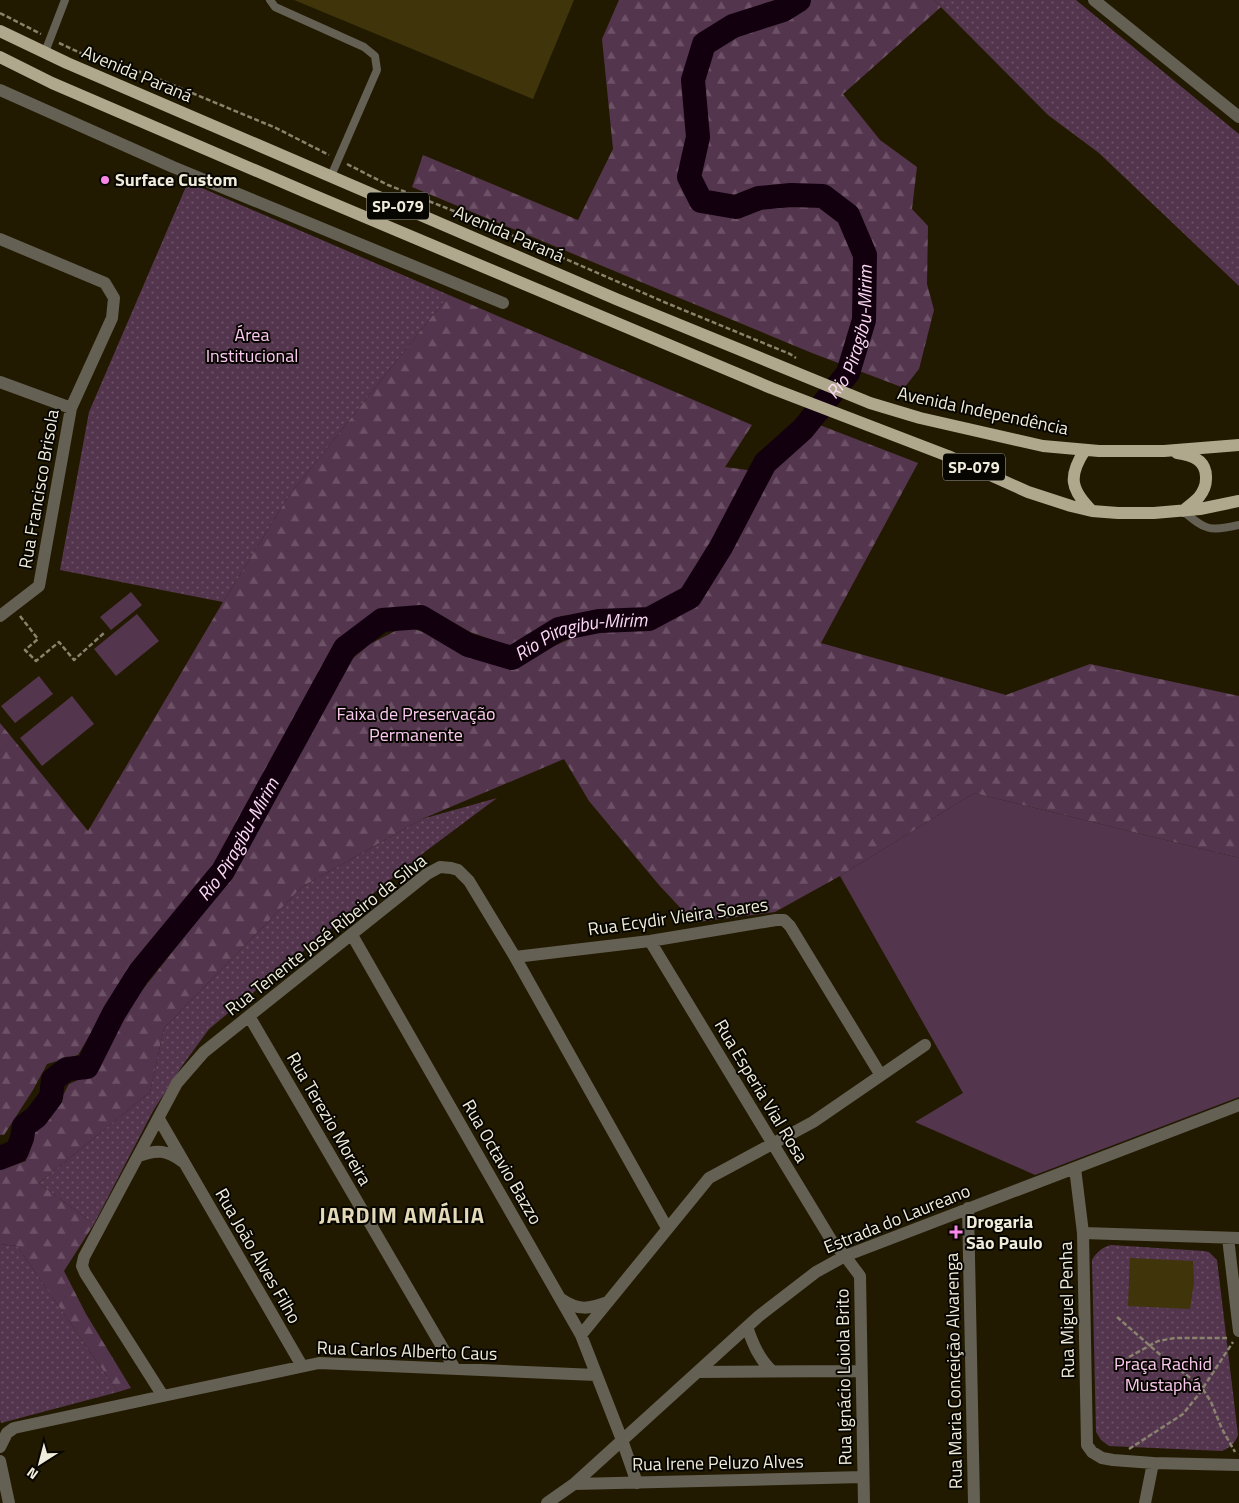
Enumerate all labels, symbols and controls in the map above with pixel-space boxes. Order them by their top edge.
street label: Avenida Paraná [78,38,197,109]
place label: Surface Custom [115,166,238,193]
marker: Surface Custom [99,174,111,186]
road number: SP-079 [367,192,429,220]
street label: Avenida Paraná [450,198,569,269]
water label: Rio Piragibu-Mirim [818,264,879,405]
park label: Área Institucional [206,321,298,369]
street label: Avenida Independência [895,379,1071,442]
street label: Rua Francisco Brisola [11,407,66,571]
road number: SP-079 [943,454,1005,481]
water label: Rio Piragibu-Mirim [508,604,649,667]
park label: Faixa de Preservação Permanente [337,700,495,748]
water label: Rio Piragibu-Mirim [189,771,286,907]
street label: Rua Tenente José Ribeiro da Silva [219,847,432,1022]
street label: Rua Ecydir Vieira Soares [586,890,770,943]
street label: Rua Esperia Vial Rosa [708,1014,815,1168]
street label: Rua Terezio Moreira [280,1047,379,1190]
street label: Rua Octavio Bazzo [456,1094,549,1229]
street label: Estrada do Laureano [819,1177,974,1260]
street label: Rua João Alves Filho [209,1183,308,1328]
district label: JARDIM AMÁLIA [319,1198,485,1232]
place label: Drogaria São Paulo [966,1208,1043,1256]
marker: Drogaria São Paulo [950,1226,962,1238]
street label: Rua Miguel Penha [1052,1241,1081,1379]
street label: Rua Maria Conceição Alvarenga [938,1253,969,1489]
street label: Rua Ignácio Loiola Brito [828,1288,859,1466]
street label: Rua Carlos Alberto Caus [316,1334,498,1367]
park label: Praça Rachid Mustaphá [1114,1350,1212,1398]
north arrow [15,1438,65,1488]
street label: Rua Irene Peluzo Alves [632,1448,804,1477]
text: N [22,1463,42,1485]

